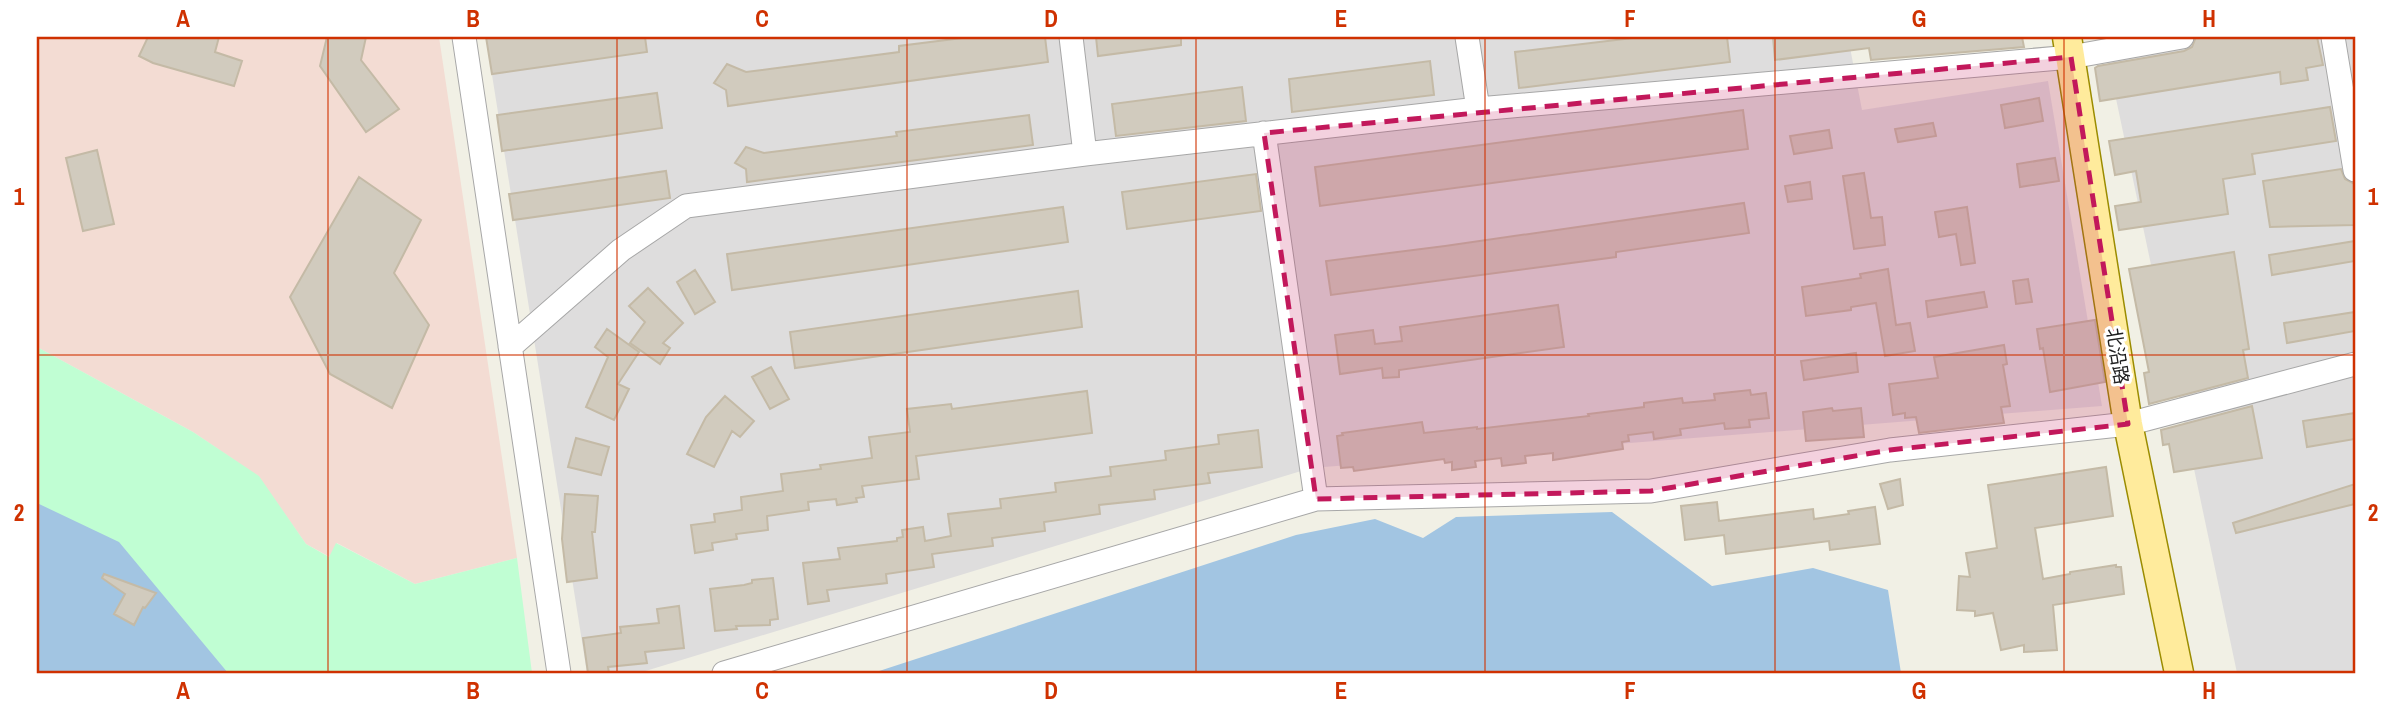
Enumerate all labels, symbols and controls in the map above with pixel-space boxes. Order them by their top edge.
text: A [176,3,190,34]
text: B [466,3,480,34]
text: C [755,3,769,34]
text: D [1044,3,1058,34]
text: E [1335,3,1347,34]
text: F [1624,3,1636,34]
text: G [1912,3,1926,34]
text: H [2202,3,2216,34]
text: 1 [14,181,25,212]
text: 1 [2368,181,2379,212]
street label: 北沿路 [2101,326,2135,386]
text: 2 [14,497,24,528]
text: 2 [2368,497,2378,528]
text: A [176,675,190,706]
text: B [466,675,480,706]
text: C [755,675,769,706]
text: D [1044,675,1058,706]
text: E [1335,675,1347,706]
text: F [1624,675,1636,706]
text: G [1912,675,1926,706]
text: H [2202,675,2216,706]

